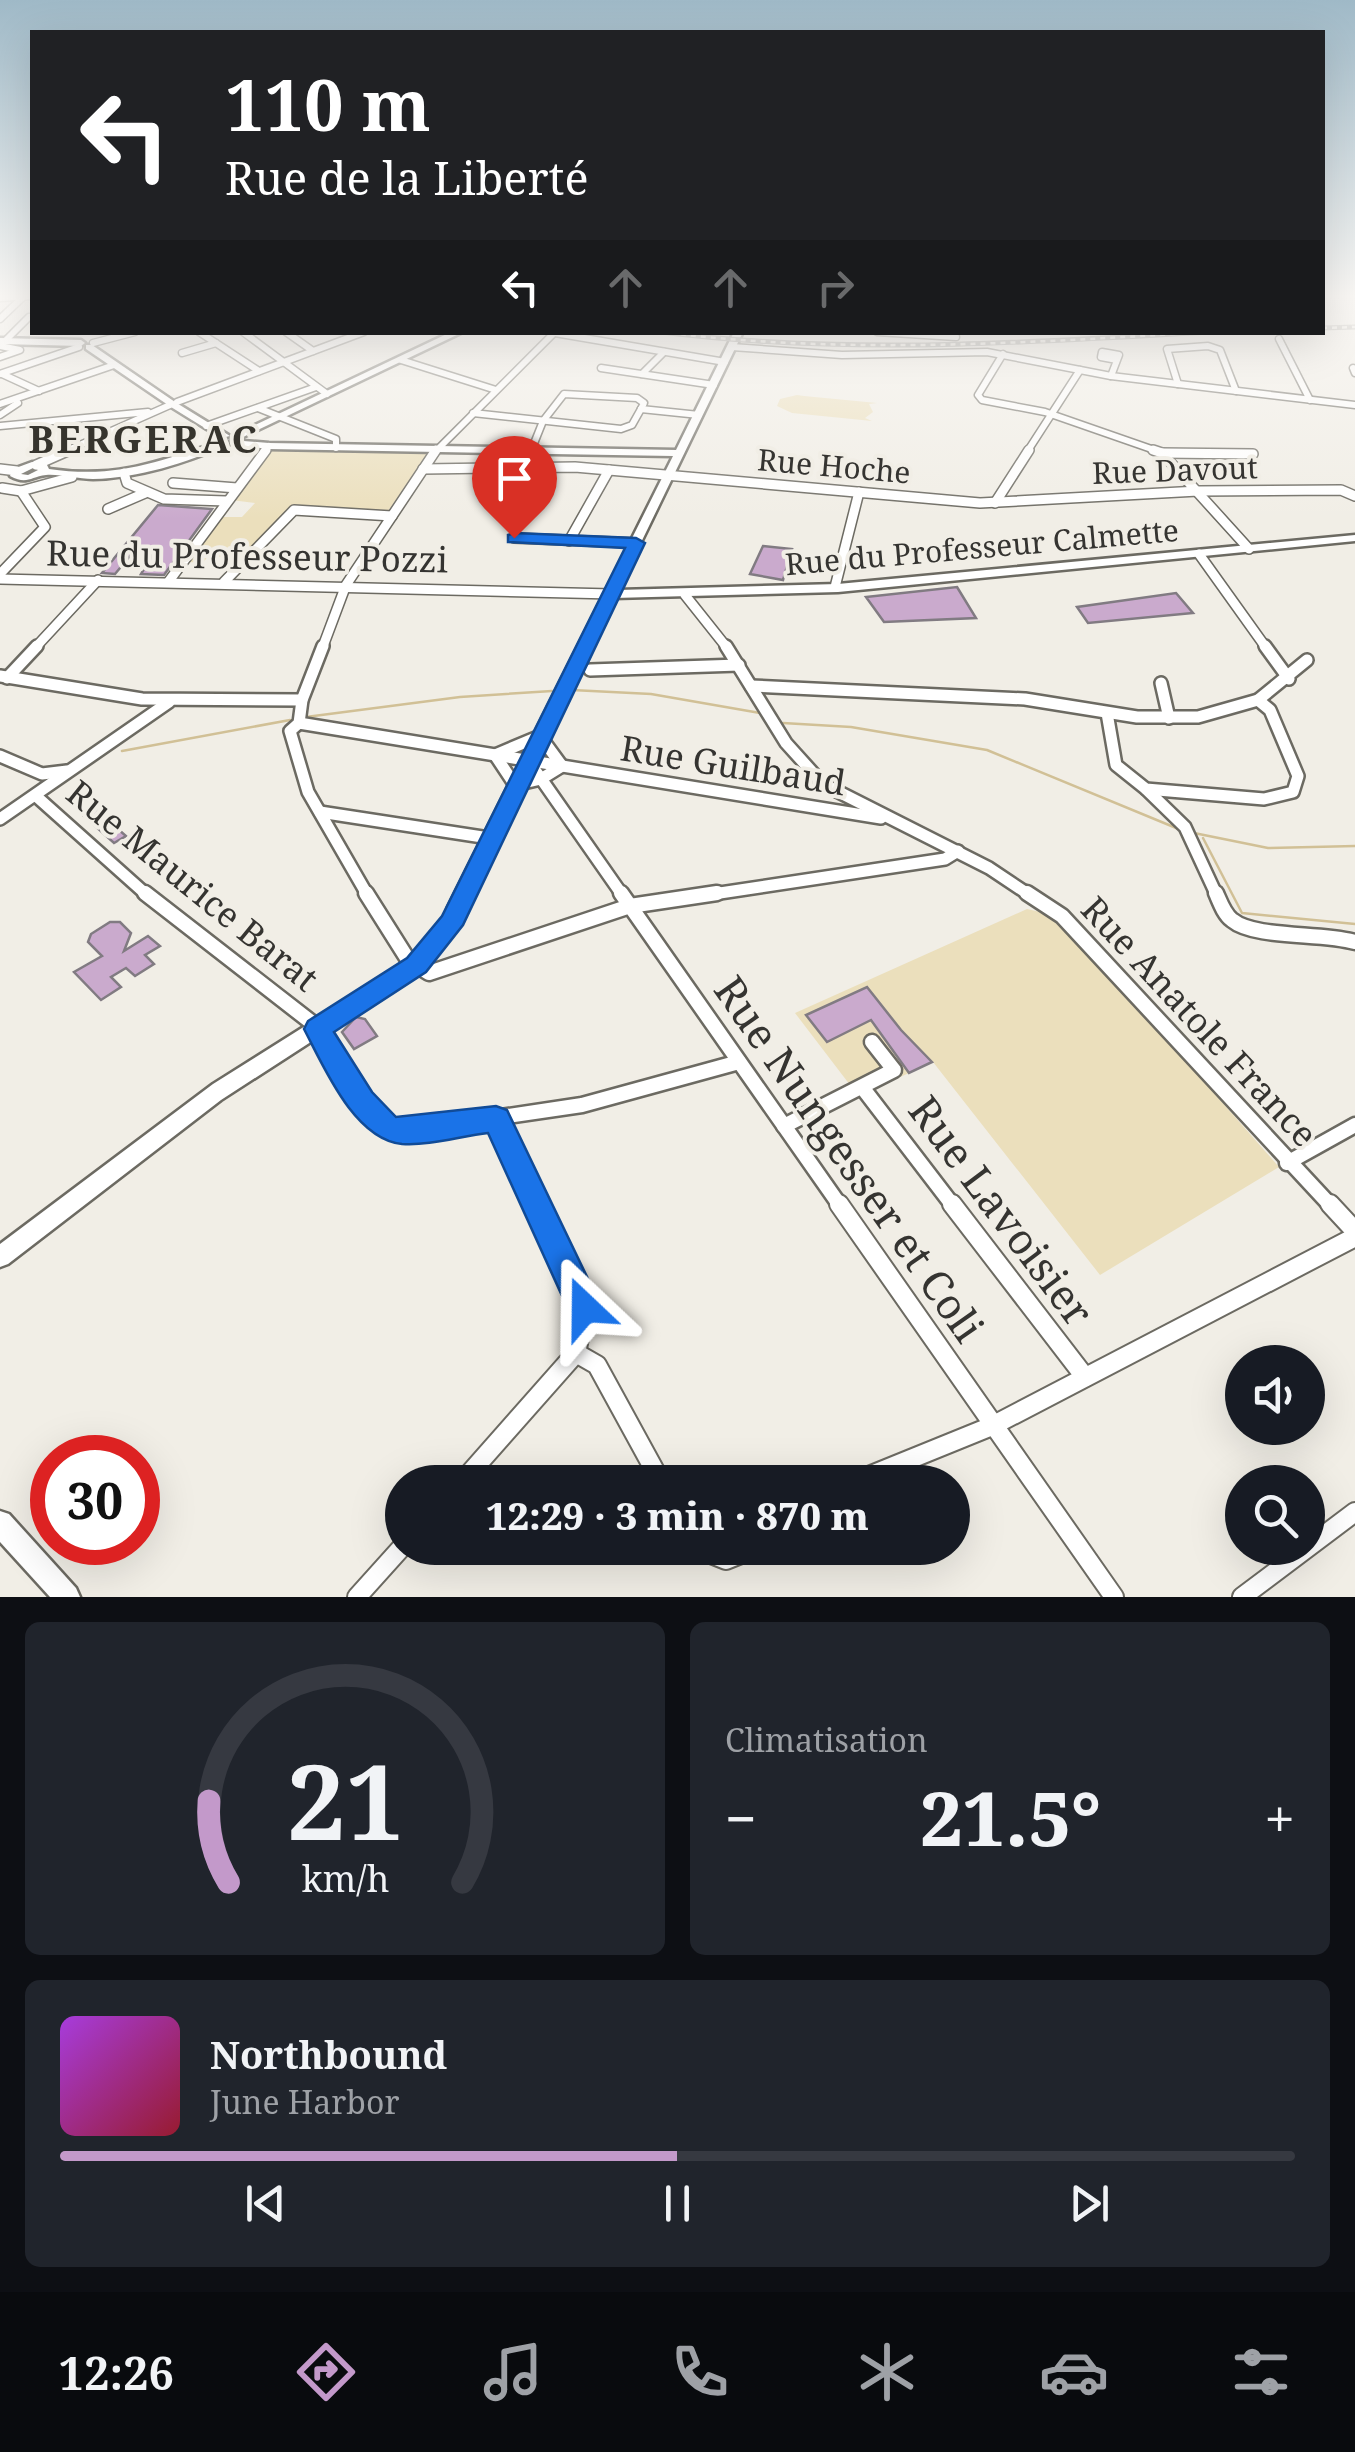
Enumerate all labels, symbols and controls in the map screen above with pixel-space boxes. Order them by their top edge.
text: 110 m [225,56,431,152]
icon: left [60,70,190,200]
text: Rue de la Liberté [225,147,589,208]
icon: left [493,260,548,315]
icon: ahead [598,260,653,315]
icon: ahead [703,260,758,315]
icon: right [808,260,863,315]
district label: BERGERAC [28,412,260,464]
pin [472,436,557,539]
street label: Rue Hoche [756,438,912,493]
street label: Rue Davout [1091,446,1258,493]
icon: arrive [487,451,542,506]
street label: Rue du Professeur Calmette [783,509,1180,584]
street label: Rue du Professeur Pozzi [46,528,448,583]
street label: Rue Guilbaud [617,724,849,805]
street label: Rue Maurice Barat [57,769,329,1001]
street label: Rue Anatole France [1072,886,1328,1156]
street label: Rue Nungesser et Coli [702,964,998,1352]
street label: Rue Lavoisier [897,1084,1108,1337]
position arrow [533,1256,637,1360]
map controls [1225,1345,1325,1565]
button: sound [1225,1345,1325,1445]
speed limit sign: 30 [30,1435,160,1565]
button: search [1225,1465,1325,1565]
text: 12:29 · 3 min · 870 m [486,1489,869,1541]
text: Climatisation [725,1718,928,1761]
text: 21 [286,1729,404,1870]
text: 21.5° [920,1766,1101,1868]
text: − [725,1780,757,1855]
text: + [1264,1780,1295,1855]
text: km/h [301,1854,389,1902]
text: Northbound [210,2028,447,2080]
text: June Harbor [210,2080,399,2123]
icon: previous [238,2176,293,2231]
icon: pause [650,2176,705,2231]
icon: next [1062,2176,1117,2231]
icon: directions [291,2337,361,2407]
icon: music [478,2337,548,2407]
icon: phone [665,2337,735,2407]
icon: climate [852,2337,922,2407]
icon: car [1039,2337,1109,2407]
icon: filters [1226,2337,1296,2407]
text: 12:26 [59,2342,174,2403]

